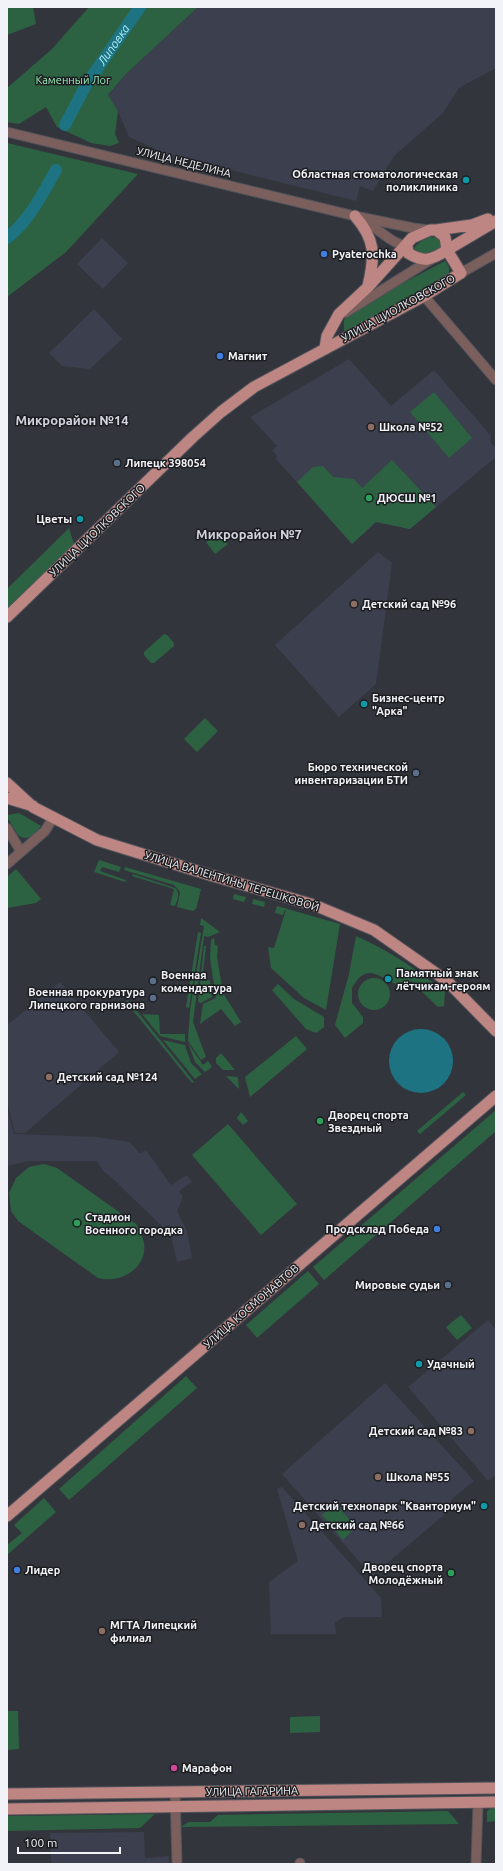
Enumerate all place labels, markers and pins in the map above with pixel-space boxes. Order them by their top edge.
place label: Областная стоматологическая поликлиника [292,168,458,193]
marker: Областная стоматологическая поликлиника [461,175,471,185]
place label: Pyaterochka [332,248,397,260]
marker: Pyaterochka [319,249,329,259]
place label: Магнит [228,350,268,362]
marker: Магнит [215,351,225,361]
place label: Школа №52 [379,421,443,433]
marker: Школа №52 [366,422,376,432]
place label: Липецк 398054 [125,457,206,469]
marker: Липецк 398054 [112,458,122,468]
place label: ДЮСШ №1 [377,492,437,504]
marker: ДЮСШ №1 [364,493,374,503]
place label: Цветы [36,513,72,525]
marker: Цветы [75,514,85,524]
place label: Детский сад №96 [362,598,456,610]
marker: Детский сад №96 [349,599,359,609]
place label: Бизнес-центр "Арка" [372,692,445,717]
marker: Бизнес-центр "Арка" [359,699,369,709]
place label: Бюро технической инвентаризации БТИ [295,761,408,786]
marker: Бюро технической инвентаризации БТИ [411,768,421,778]
place label: Памятный знак лётчикам-героям [396,967,491,992]
place label: Военная комендатура [161,969,232,994]
marker: Памятный знак лётчикам-героям [383,974,393,984]
marker: Военная комендатура [148,976,158,986]
place label: Военная прокуратура Липецкого гарнизона [28,986,145,1011]
marker: Военная прокуратура Липецкого гарнизона [148,993,158,1003]
place label: Детский сад №124 [57,1071,157,1083]
marker: Детский сад №124 [44,1072,54,1082]
place label: Дворец спорта Звездный [328,1109,409,1134]
marker: Дворец спорта Звездный [315,1116,325,1126]
place label: Стадион Военного городка [85,1211,183,1236]
marker: Стадион Военного городка [72,1218,82,1228]
place label: Продсклад Победа [326,1223,429,1235]
marker: Продсклад Победа [432,1224,442,1234]
place label: Мировые судьи [355,1279,440,1291]
marker: Мировые судьи [443,1280,453,1290]
place label: Удачный [427,1358,475,1370]
marker: Удачный [414,1359,424,1369]
place label: Детский сад №83 [369,1425,463,1437]
marker: Детский сад №83 [466,1426,476,1436]
place label: Школа №55 [386,1471,450,1483]
marker: Школа №55 [373,1472,383,1482]
place label: Детский технопарк "Кванториум" [293,1500,476,1512]
marker: Детский технопарк "Кванториум" [479,1501,489,1511]
place label: Детский сад №66 [310,1519,404,1531]
marker: Детский сад №66 [297,1520,307,1530]
place label: Дворец спорта Молодёжный [362,1561,443,1586]
place label: Лидер [25,1564,61,1576]
marker: Лидер [12,1565,22,1575]
marker: Дворец спорта Молодёжный [446,1568,456,1578]
place label: МГТА Липецкий филиал [110,1619,197,1644]
marker: МГТА Липецкий филиал [97,1626,107,1636]
place label: Марафон [182,1762,232,1774]
marker: Марафон [169,1763,179,1773]

